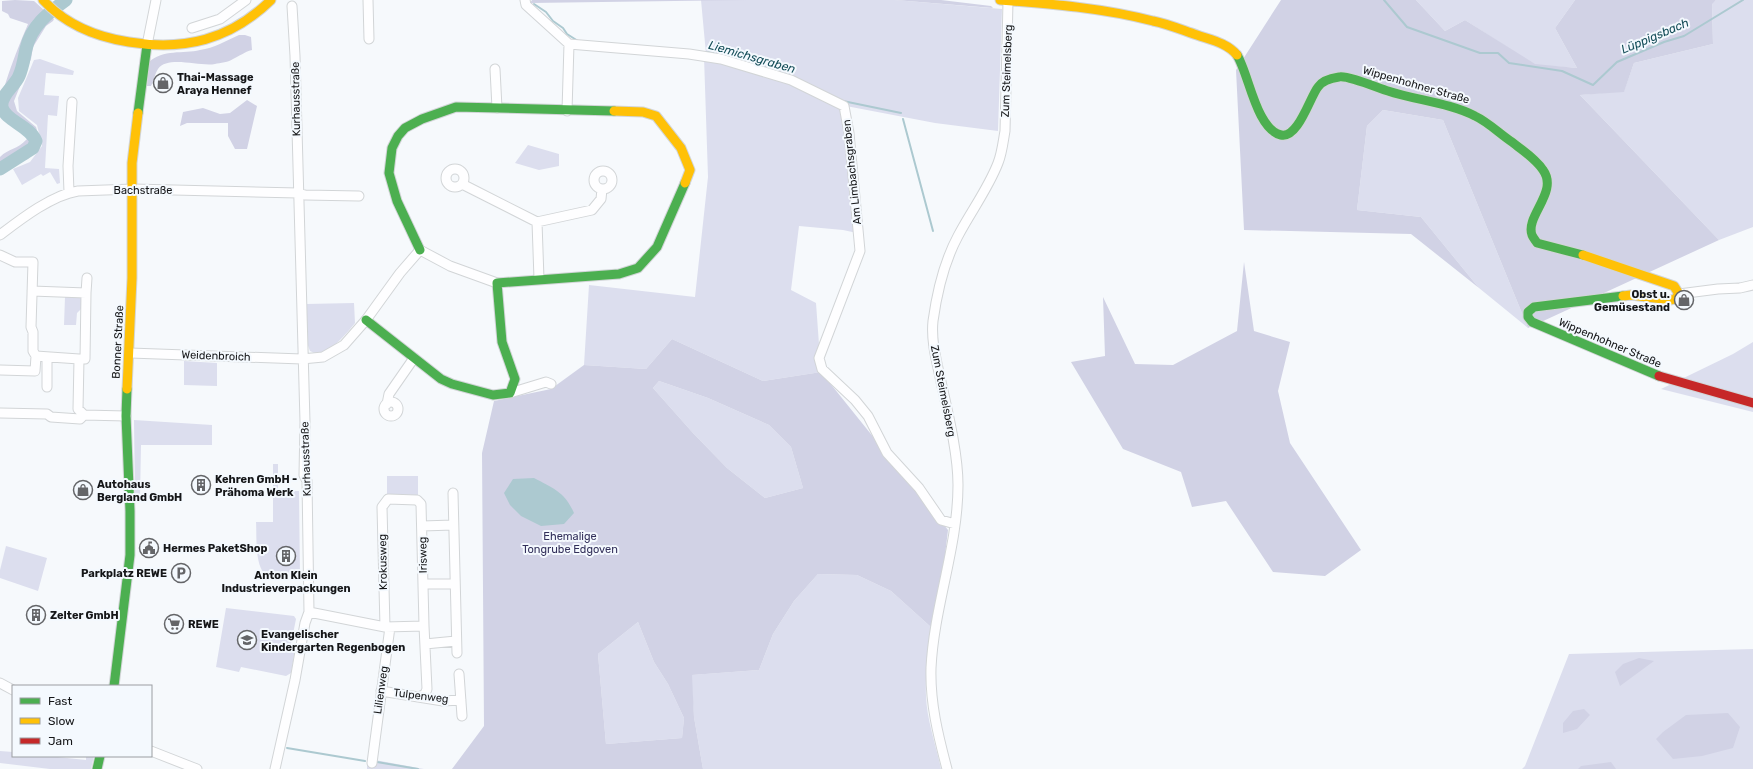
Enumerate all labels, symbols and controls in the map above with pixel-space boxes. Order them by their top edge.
water label: Lüppigsbach [1619,15,1691,57]
street label: Zum Steimelsberg [999,24,1015,118]
water label: Liemichsgraben [707,38,797,76]
street label: Kurhausstraße [289,61,303,137]
street label: Wippenhohner Straße [1361,64,1471,106]
place label: Thai-Massage Araya Hennef [177,71,254,97]
shop icon: Thai-Massage Araya Hennef [152,72,174,94]
street label: Am Limbachsgraben [840,119,864,225]
street label: Bachstraße [114,184,172,197]
place label: Obst u. Gemüsestand [1594,288,1670,314]
shop icon: Obst u. Gemüsestand [1673,289,1695,311]
street label: Bonner Straße [110,305,126,379]
street label: Wippenhohner Straße [1557,315,1663,371]
street label: Zum Steimelsberg [928,344,958,438]
street label: Weidenbroich [181,348,251,364]
street label: Kurhausstraße [298,421,314,497]
place label: Kehren GmbH - Prähoma Werk [215,473,297,499]
building icon: Kehren GmbH - Prähoma Werk [190,474,212,496]
place label: Autohaus Bergland GmbH [97,478,182,504]
shop icon: Autohaus Bergland GmbH [72,479,94,501]
park label: Ehemalige Tongrube Edgoven [522,530,618,556]
street label: Krokusweg [376,534,390,590]
public building icon: Hermes PaketShop [138,537,160,559]
street label: Irisweg [416,537,430,573]
place label: Hermes PaketShop [163,542,268,555]
building icon: Anton Klein Industrieverpackungen [275,545,297,567]
parking icon: Parkplatz REWE [170,562,192,584]
place label: Parkplatz REWE [81,567,167,580]
place label: Anton Klein Industrieverpackungen [221,569,351,595]
building icon: Zelter GmbH [25,604,47,626]
place label: Zelter GmbH [50,609,119,622]
supermarket icon: REWE [163,613,185,635]
place label: REWE [188,618,219,631]
place label: Evangelischer Kindergarten Regenbogen [261,628,405,654]
school or university icon: Evangelischer Kindergarten Regenbogen [236,629,258,651]
street label: Lilienweg [371,665,391,715]
legend [12,685,152,757]
street label: Tulpenweg [393,686,449,706]
text: Fast [48,694,72,708]
text: Slow [48,714,75,728]
text: Jam [48,734,73,748]

